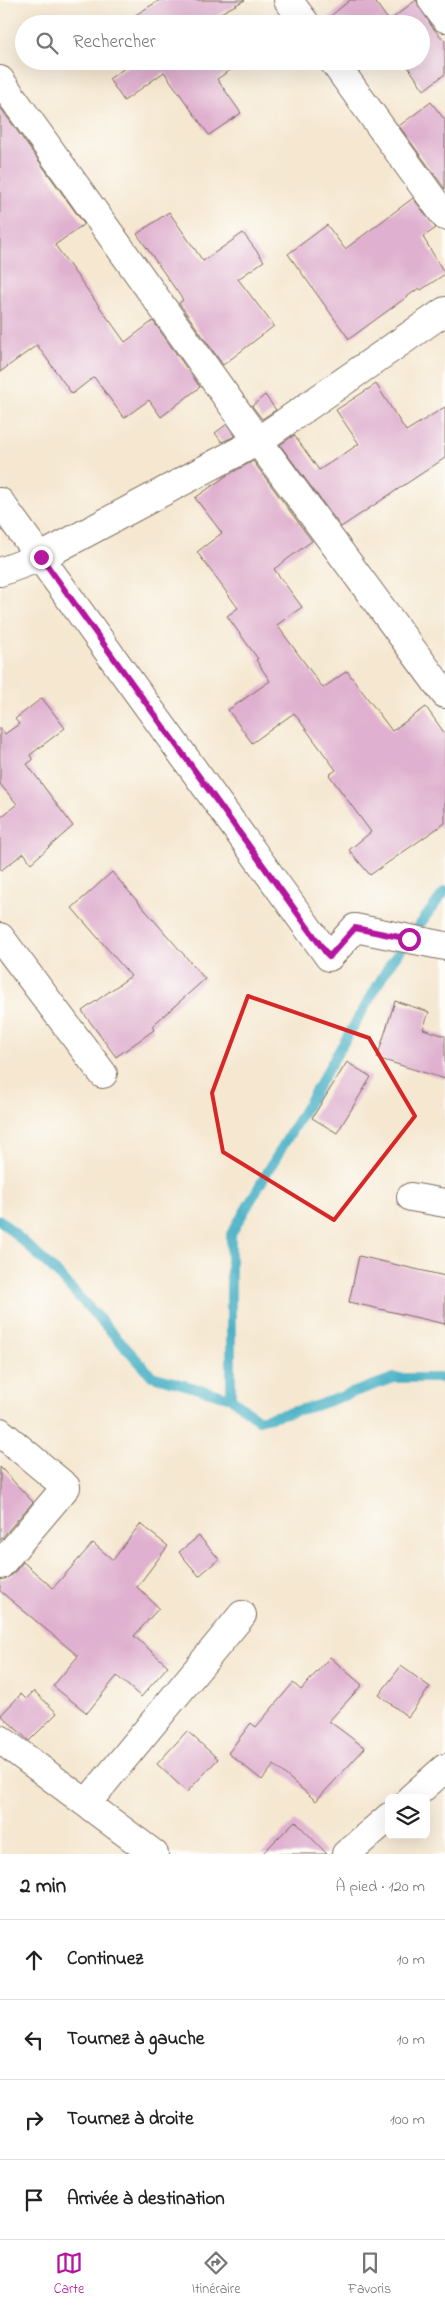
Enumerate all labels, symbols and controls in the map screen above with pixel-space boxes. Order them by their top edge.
search box [15,15,430,70]
icon: search [33,29,61,57]
text: Rechercher [73,29,156,56]
route end [30,546,53,569]
route start [398,928,421,951]
map controls [385,1794,430,1839]
button: layers [385,1794,430,1839]
text: 2 min [20,1872,66,1902]
text: À pied · 120 m [336,1875,425,1899]
icon: ahead [20,1946,48,1974]
text: Continuez [67,1946,143,1973]
text: 10 m [397,1948,425,1972]
icon: left [20,2026,48,2054]
text: Tournez à gauche [67,2026,204,2053]
text: 10 m [397,2028,425,2052]
icon: right [20,2106,48,2134]
text: Tournez à droite [67,2106,193,2133]
text: 100 m [390,2108,425,2132]
icon: arrive [20,2186,48,2214]
text: Arrivée à destination [67,2186,225,2213]
tab: Carte [54,2249,84,2300]
tab: Itinéraire [192,2249,240,2300]
tab: Favoris [348,2249,391,2300]

